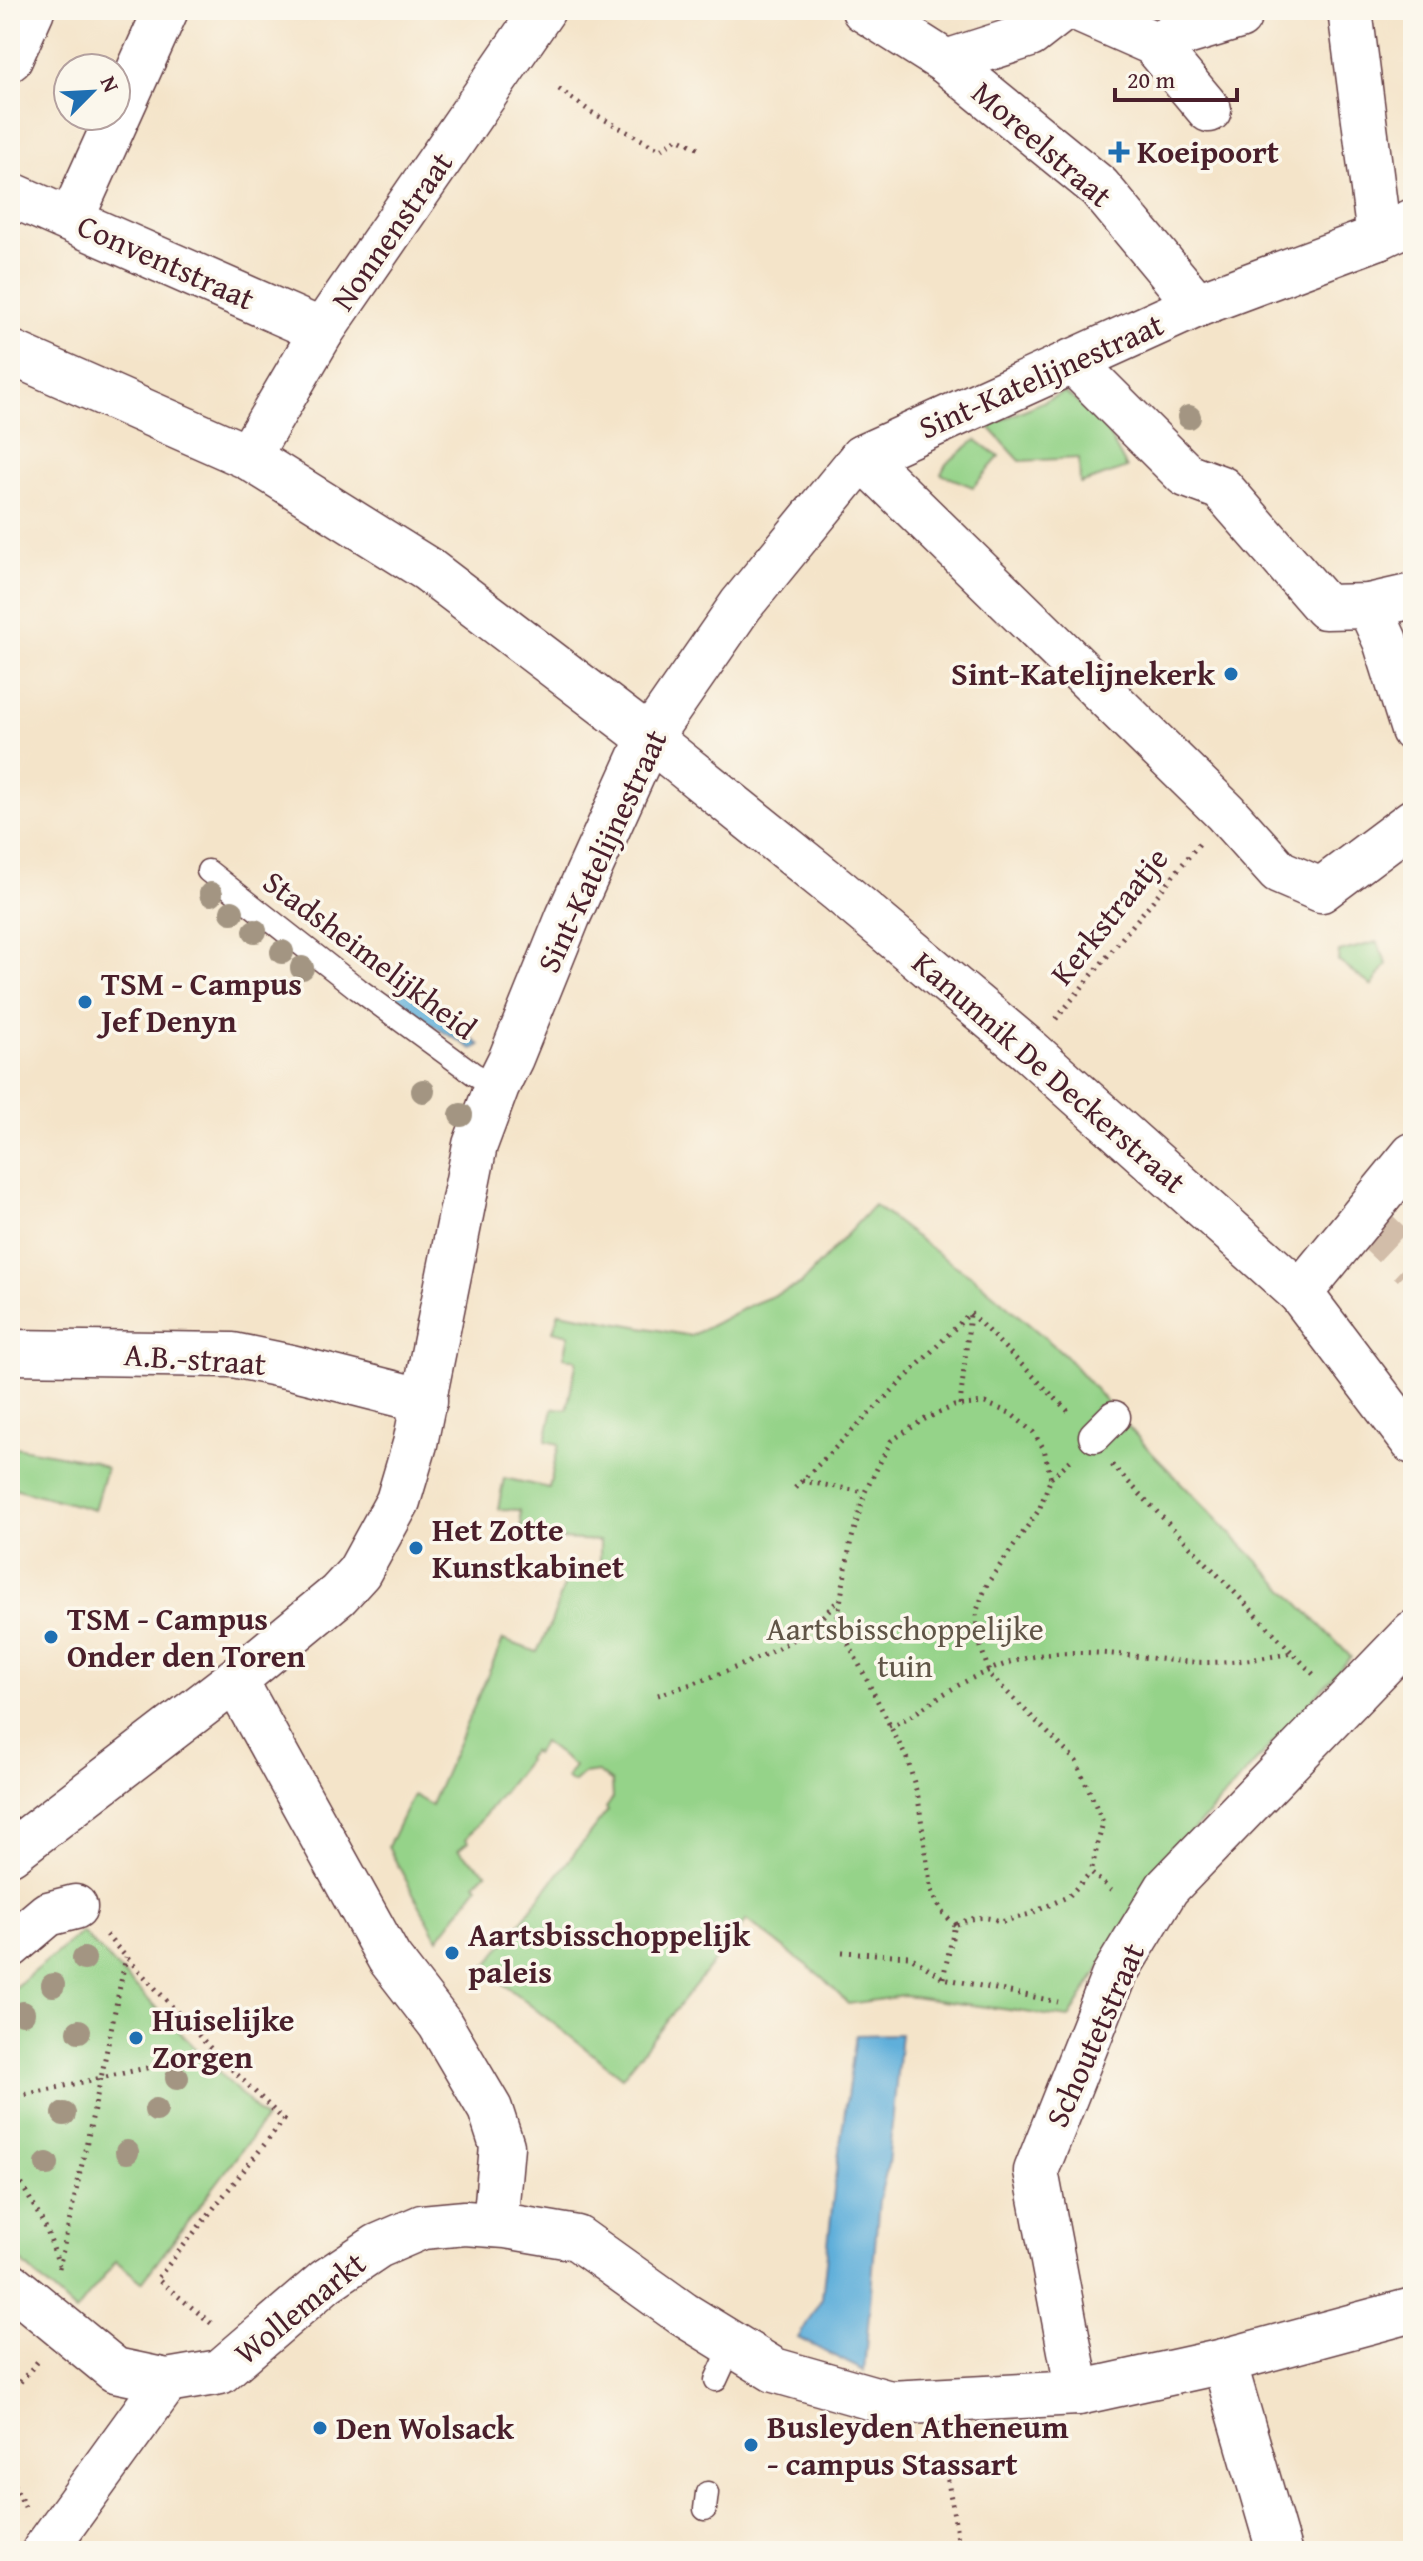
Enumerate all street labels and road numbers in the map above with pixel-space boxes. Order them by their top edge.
street label: Moreelstraat [962,69,1123,218]
street label: Nonnenstraat [319,142,464,320]
street label: Conventstraat [70,202,262,322]
street label: Sint-Katelijnestraat [911,301,1171,451]
street label: Sint-Katelijnestraat [525,722,678,980]
street label: Kerkstraatje [1038,837,1179,995]
street label: Stadsheimelijkheid [254,859,487,1051]
street label: Kanunnik De Deckerstraat [902,939,1197,1204]
street label: A.B.-straat [122,1330,268,1387]
street label: Schoutetstraat [1033,1935,1156,2134]
street label: Wollemarkt [224,2240,376,2375]

